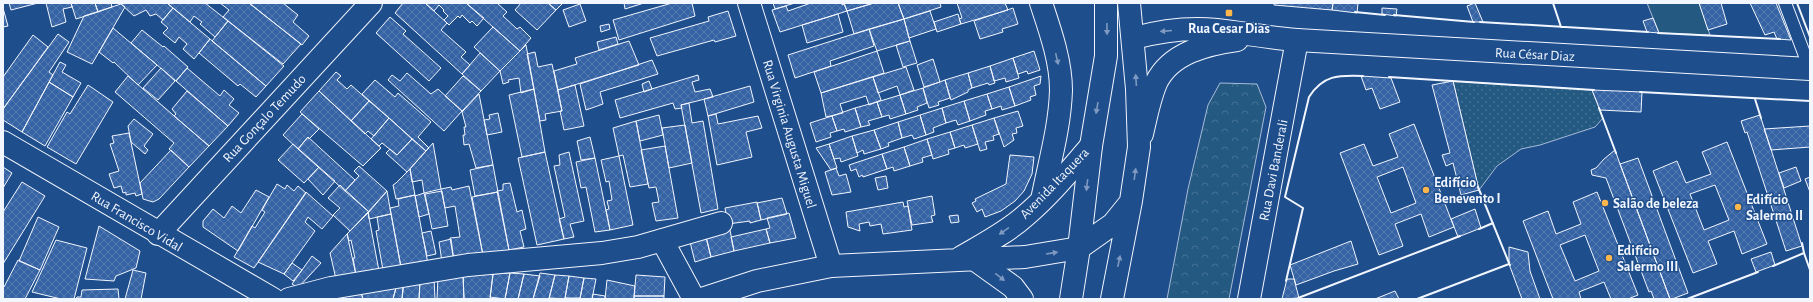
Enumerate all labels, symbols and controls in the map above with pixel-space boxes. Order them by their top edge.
marker: Rua Cesar Dias [1224,8,1234,18]
place label: Rua Cesar Dias [1188,22,1270,36]
one-way arrow [1103,23,1110,35]
one-way arrow [1160,28,1172,35]
street label: Rua César Diaz [1495,46,1575,64]
one-way arrow [1054,52,1060,65]
street label: Rua Virginia Augusta Miguel [760,58,818,210]
street label: Rua Gonçalo Temudo [220,72,309,165]
one-way arrow [1133,74,1140,86]
one-way arrow [1094,102,1100,114]
street label: Rua Davi Banderali [1257,118,1291,222]
street label: Avenida Itaquera [1017,145,1092,222]
one-way arrow [1132,168,1138,180]
place label: Edifício Benevento I [1434,176,1501,206]
one-way arrow [1083,178,1090,191]
marker: Edifício Benevento I [1421,185,1431,195]
street label: Rua Francisco Vidal [88,189,185,255]
place label: Edifício Salermo II [1746,193,1803,223]
place label: Salão de beleza [1613,197,1699,211]
marker: Salão de beleza [1600,198,1610,208]
marker: Edifício Salermo II [1733,202,1743,212]
one-way arrow [998,227,1009,235]
place label: Edifício Salermo III [1617,244,1678,274]
one-way arrow [1046,250,1058,256]
marker: Edifício Salermo III [1604,253,1614,263]
one-way arrow [1116,254,1122,267]
one-way arrow [995,273,1006,281]

